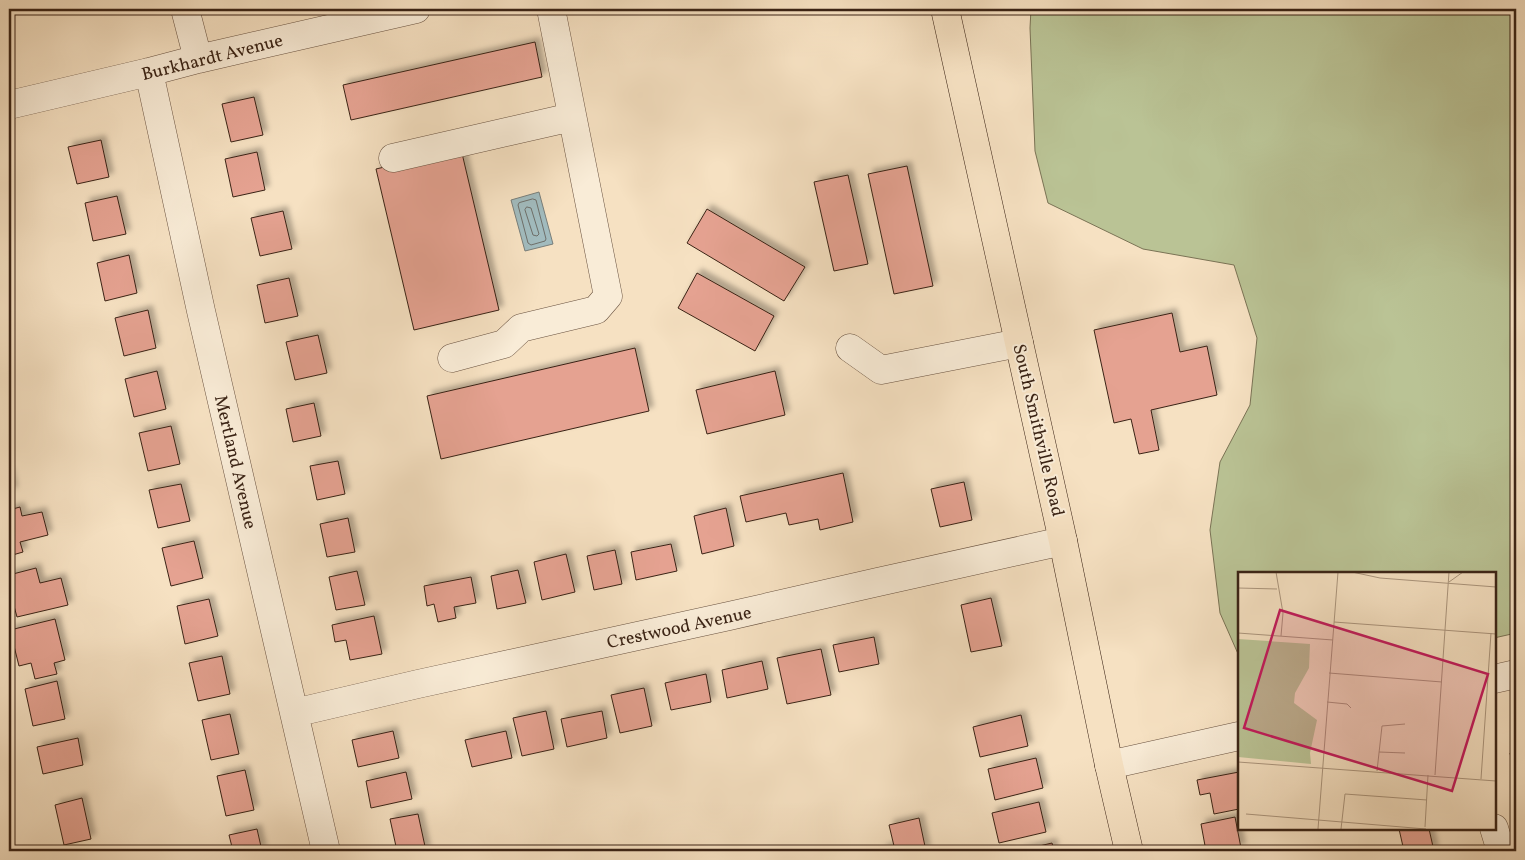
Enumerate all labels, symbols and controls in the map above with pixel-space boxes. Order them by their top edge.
street label: Burkhardt Avenue [139,29,286,88]
street label: South Smithville Road [1006,342,1070,519]
street label: Mertland Avenue [207,393,262,532]
inset map [1238,572,1495,830]
street label: Crestwood Avenue [605,601,754,656]

